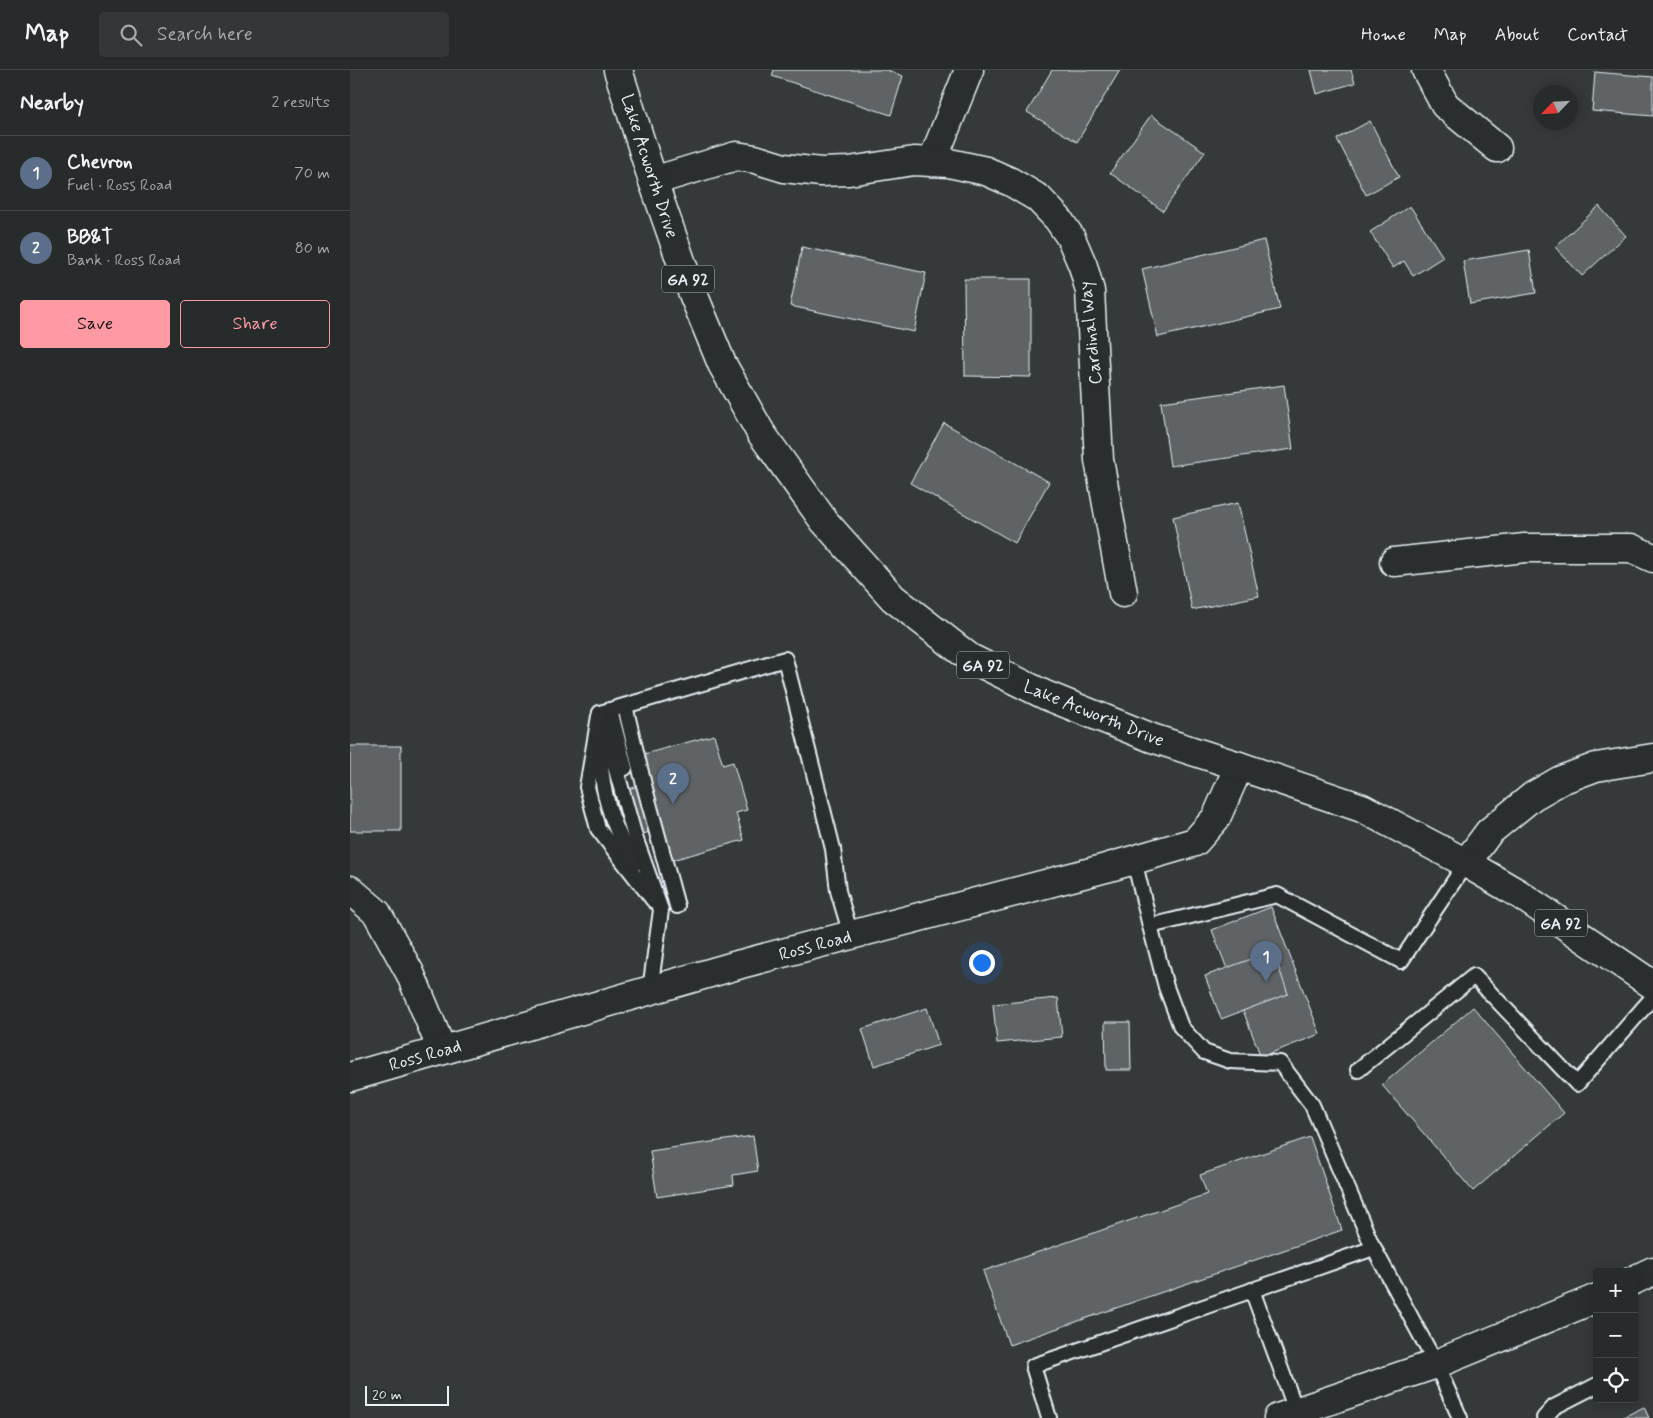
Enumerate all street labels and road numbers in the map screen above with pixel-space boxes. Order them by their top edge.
street label: Lake Acworth Drive [614,91,684,241]
road number: GA 92 [662,265,714,292]
street label: Cardinal Way [1074,280,1108,386]
road number: GA 92 [957,652,1009,678]
street label: Lake Acworth Drive [1020,675,1168,753]
road number: GA 92 [1535,910,1587,936]
street label: Ross Road [776,925,854,967]
street label: Ross Road [386,1034,464,1078]

